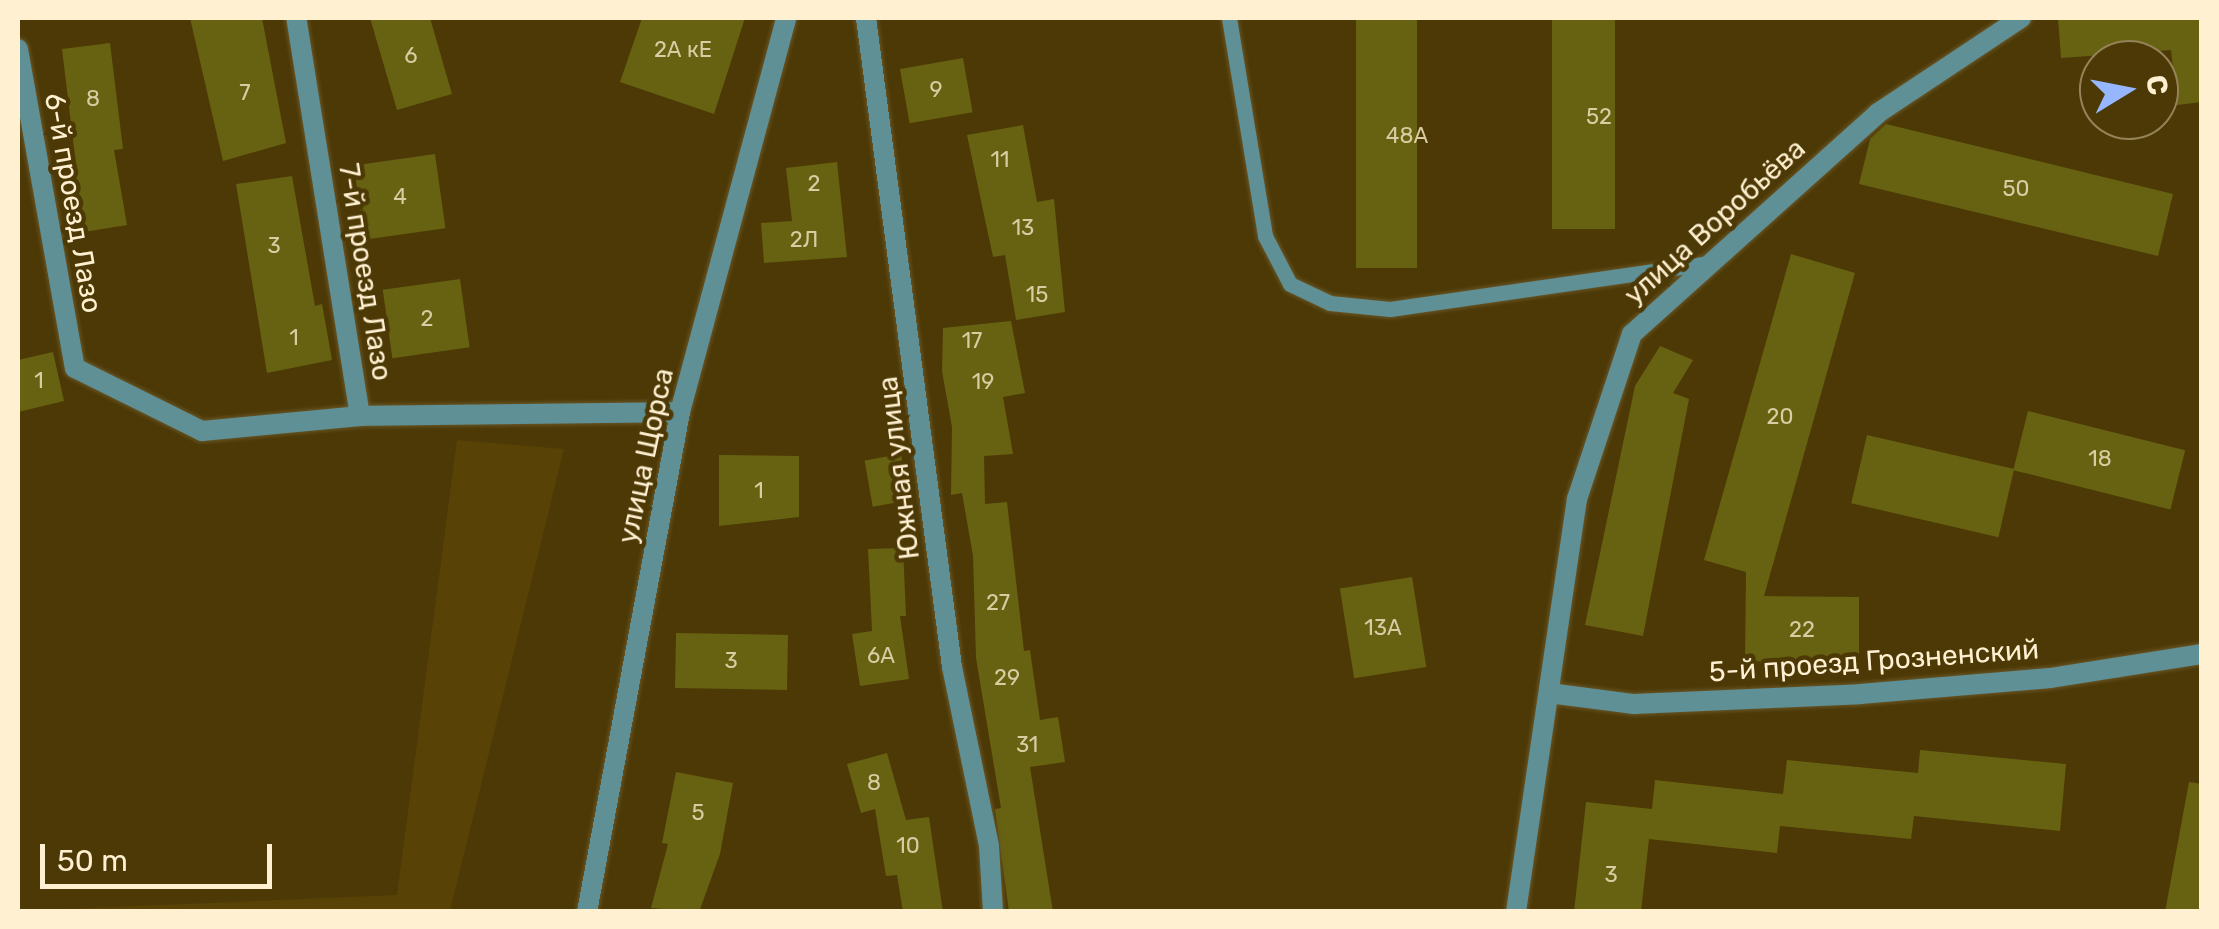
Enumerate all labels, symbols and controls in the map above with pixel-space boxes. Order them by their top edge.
house number: 2А кЕ [654,37,712,63]
north arrow [2079,40,2179,140]
house number: 6 [404,43,418,69]
text: С [2139,73,2175,98]
house number: 9 [929,77,943,103]
house number: 7 [239,80,251,106]
house number: 8 [86,86,100,112]
street label: 6-й проезд Лазо [37,90,109,316]
house number: 52 [1586,104,1612,130]
house number: 48А [1386,123,1428,149]
street label: улица Воробьёва [1618,132,1812,312]
house number: 11 [991,147,1009,173]
street label: 7-й проезд Лазо [331,161,399,383]
house number: 2 [808,171,820,197]
house number: 50 [2002,176,2030,202]
house number: 4 [393,184,407,210]
house number: 13 [1012,215,1034,241]
house number: 2Л [790,227,818,253]
house number: 3 [267,233,281,259]
house number: 15 [1026,282,1048,308]
house number: 2 [421,306,433,332]
house number: 1 [289,325,299,351]
house number: 17 [962,328,982,354]
street label: улица Щорса [611,365,681,547]
house number: 1 [34,368,44,394]
house number: 19 [972,369,994,395]
street label: Южная улица [871,375,927,561]
house number: 20 [1767,404,1793,430]
house number: 18 [2088,446,2112,472]
house number: 1 [754,478,764,504]
house number: 27 [986,590,1010,616]
house number: 13А [1364,615,1402,641]
house number: 22 [1789,617,1815,643]
street label: 5-й проезд Грозненский [1708,633,2040,689]
house number: 6А [867,643,895,669]
house number: 3 [724,648,738,674]
house number: 29 [994,665,1020,691]
house number: 31 [1016,732,1038,758]
house number: 8 [867,770,881,796]
house number: 5 [691,800,705,826]
scale bar [45,824,278,886]
house number: 10 [896,833,920,859]
text: 50 m [57,843,128,879]
house number: 3 [1604,862,1618,888]

